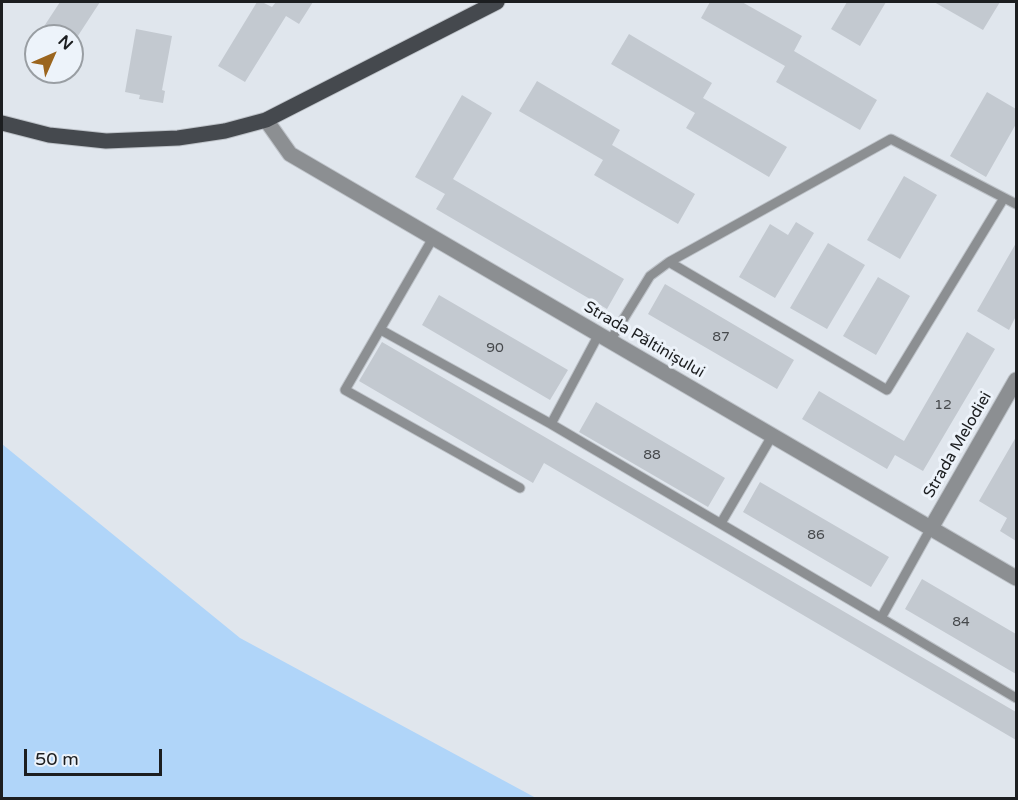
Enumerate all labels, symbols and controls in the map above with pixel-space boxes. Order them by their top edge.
north arrow [24,24,84,84]
text: N [54,31,77,54]
street label: Strada Păltinișului [580,298,708,382]
house number: 87 [712,329,730,345]
house number: 90 [486,340,504,356]
street label: Strada Melodiei [920,389,996,501]
house number: 12 [934,397,952,413]
house number: 88 [643,447,661,463]
house number: 86 [807,527,825,543]
house number: 84 [952,614,970,630]
scale bar [27,737,165,775]
text: 50 m [35,748,79,770]

